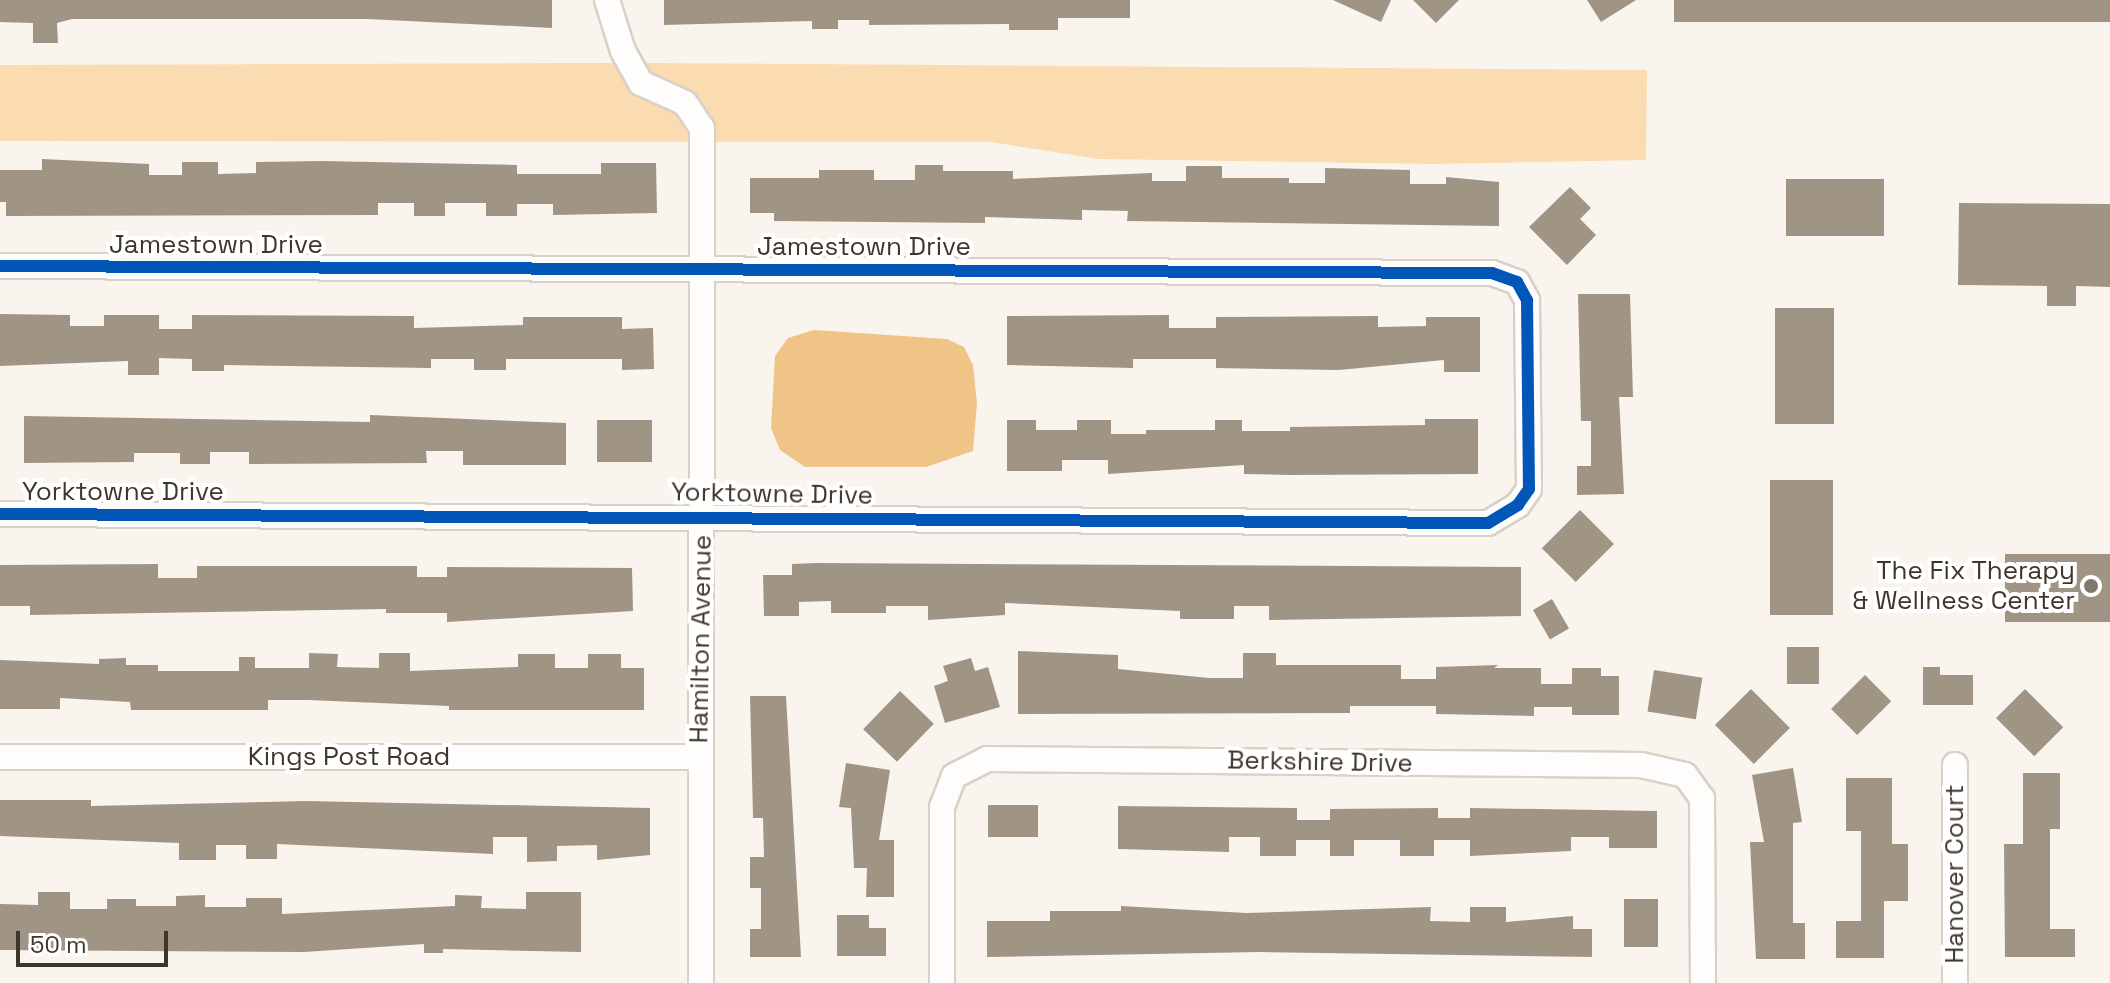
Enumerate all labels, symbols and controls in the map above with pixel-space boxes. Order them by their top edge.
street label: Jamestown Drive [109,229,323,261]
street label: Jamestown Drive [757,231,971,263]
street label: Yorktowne Drive [22,476,224,508]
street label: Yorktowne Drive [671,477,873,511]
street label: Hamilton Avenue [684,534,718,744]
place label: The Fix Therapy & Wellness Center [1852,555,2075,616]
marker: The Fix Therapy & Wellness Center [2082,577,2100,595]
street label: Kings Post Road [248,741,450,773]
street label: Berkshire Drive [1227,745,1413,779]
street label: Hanover Court [1939,784,1971,964]
scale bar [20,915,172,965]
text: 50 m [30,929,87,960]

